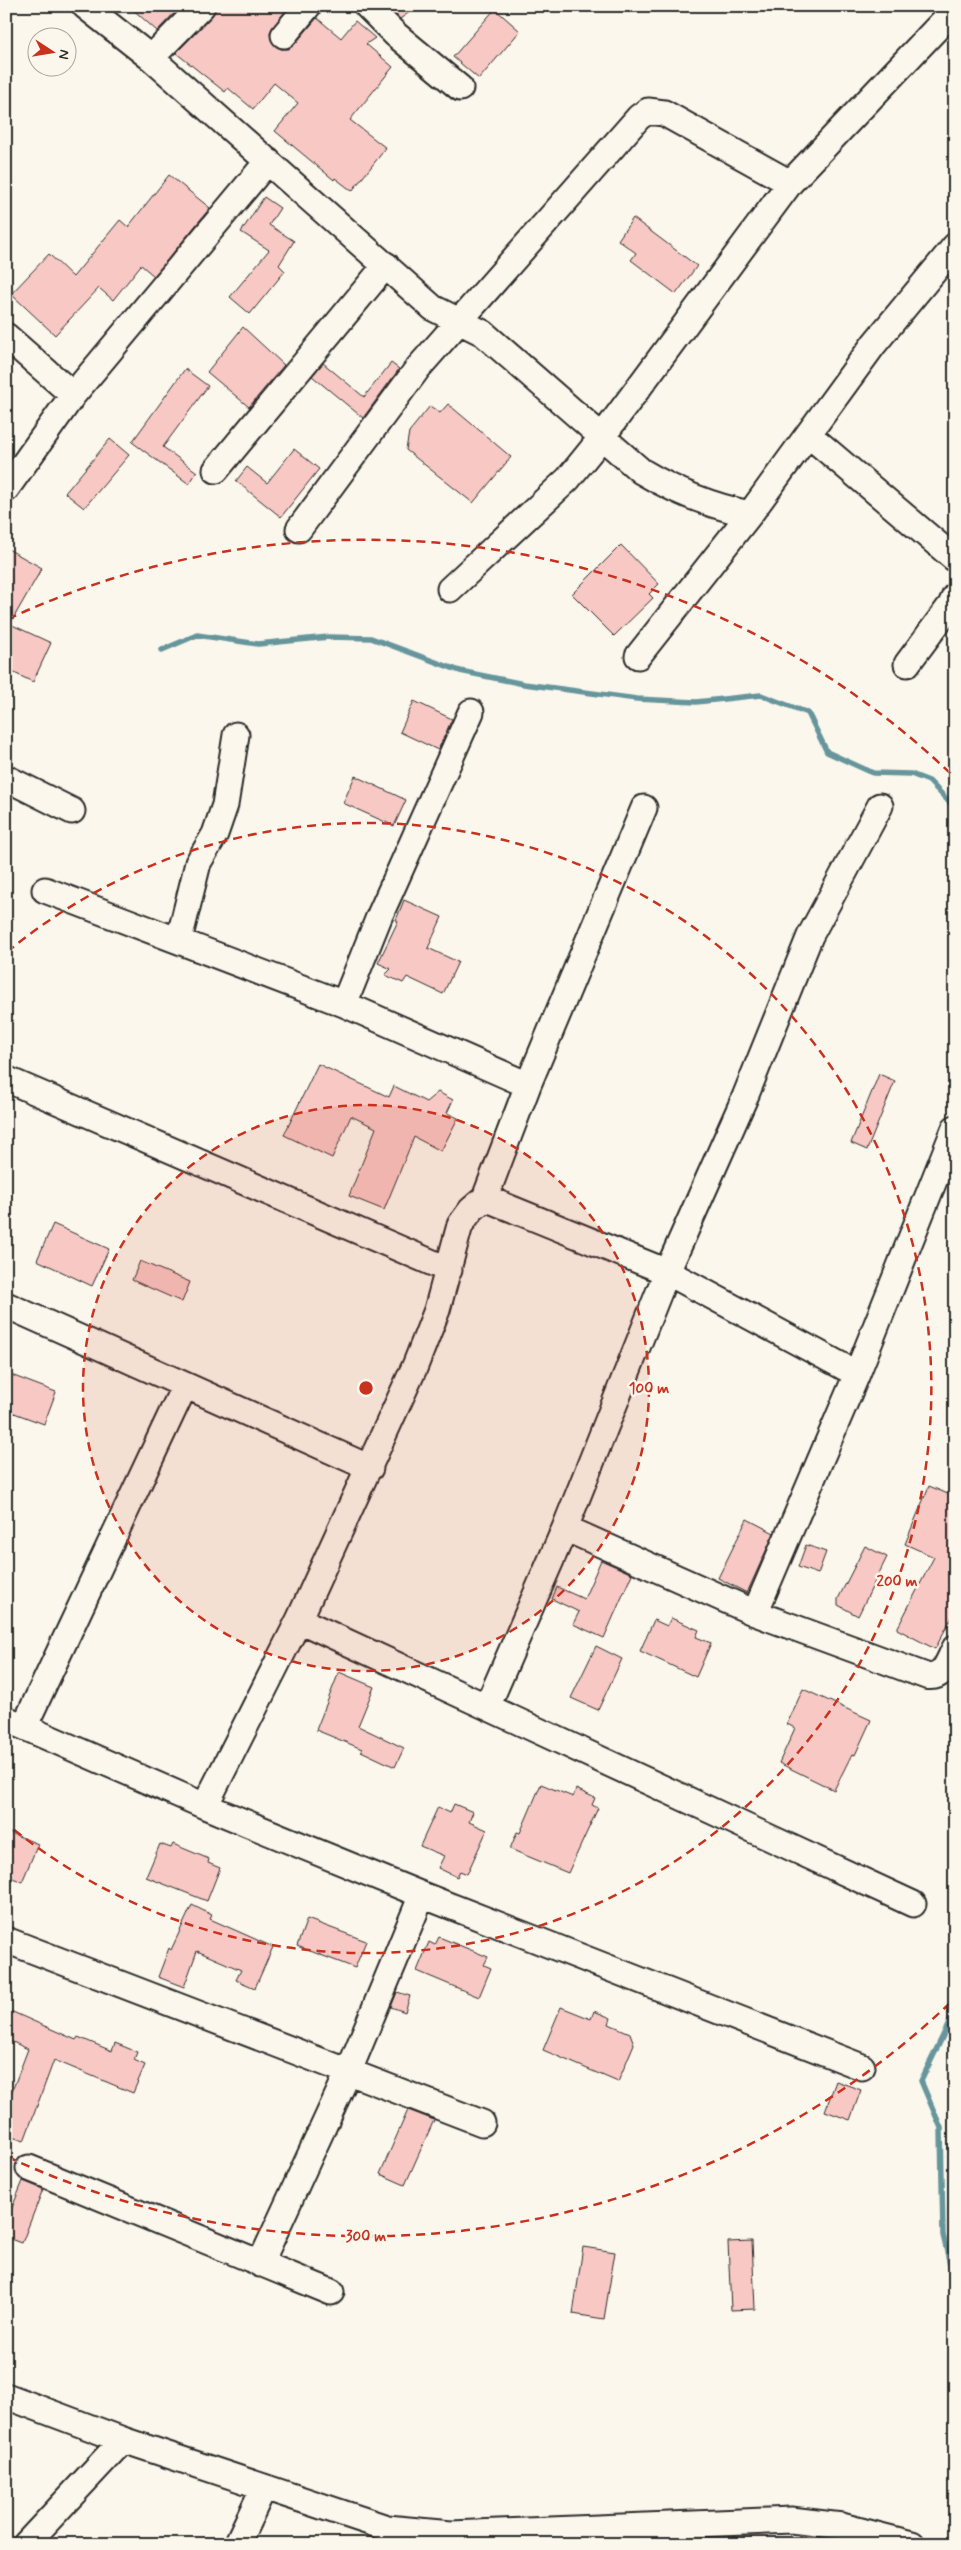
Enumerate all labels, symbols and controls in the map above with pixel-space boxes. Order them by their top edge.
north arrow [28,28,78,78]
text: N [54,48,74,61]
centre of rings [357,1379,375,1397]
text: 100 m [629,1379,669,1399]
text: 200 m [877,1572,918,1592]
text: 300 m [346,2227,386,2247]

